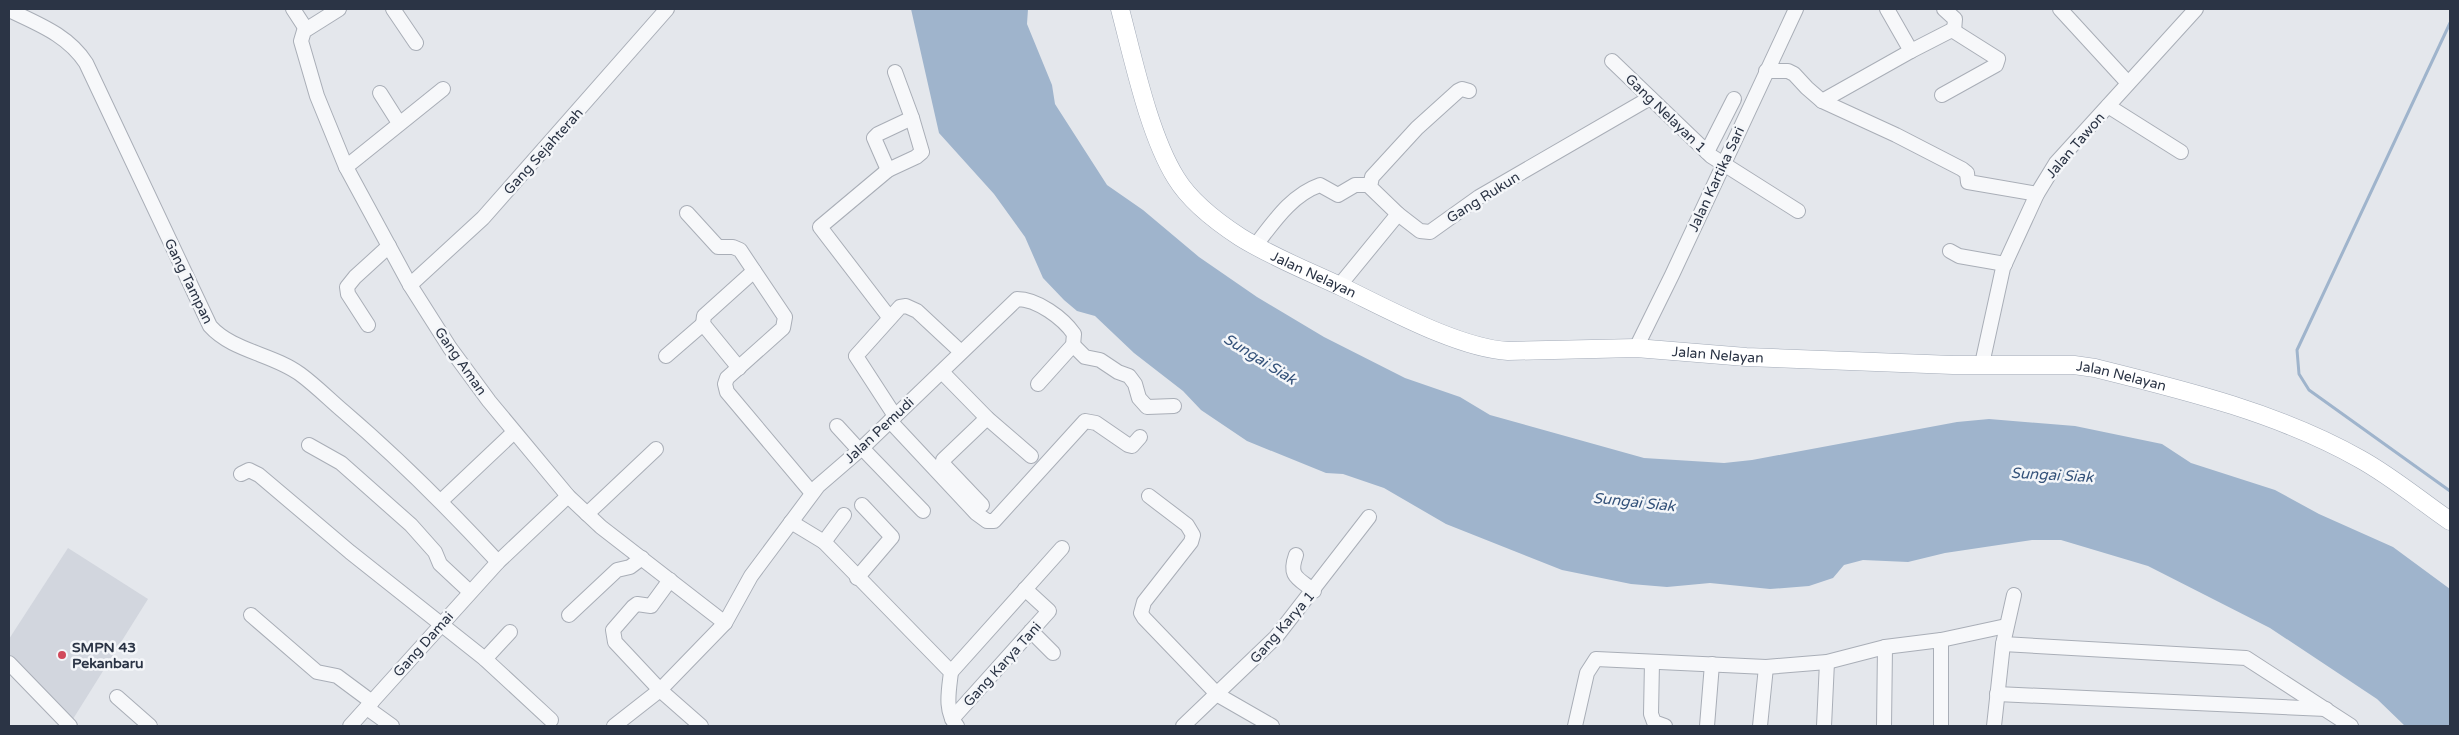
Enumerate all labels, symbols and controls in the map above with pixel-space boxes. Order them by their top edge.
street label: Gang Nelayan 1 [1622,70,1710,156]
street label: Gang Sejahterah [500,105,587,198]
street label: Jalan Tawon [2042,109,2108,182]
street label: Jalan Kartika Sari [1685,124,1748,234]
street label: Gang Rukun [1444,168,1523,227]
street label: Gang Tampan [161,236,217,327]
street label: Jalan Nelayan [1268,248,1359,302]
street label: Gang Aman [431,324,490,399]
water label: Sungai Siak [1220,330,1301,389]
street label: Jalan Nelayan [1671,343,1764,367]
street label: Jalan Nelayan [2075,357,2168,395]
street label: Jalan Pemudi [841,394,918,467]
water label: Sungai Siak [2010,464,2095,486]
water label: Sungai Siak [1592,489,1678,515]
street label: Gang Karya 1 [1247,588,1318,667]
street label: Gang Damai [390,608,457,680]
street label: Gang Karya Tani [960,618,1045,710]
place label: SMPN 43 Pekanbaru [72,639,144,672]
marker: SMPN 43 Pekanbaru [56,649,68,661]

